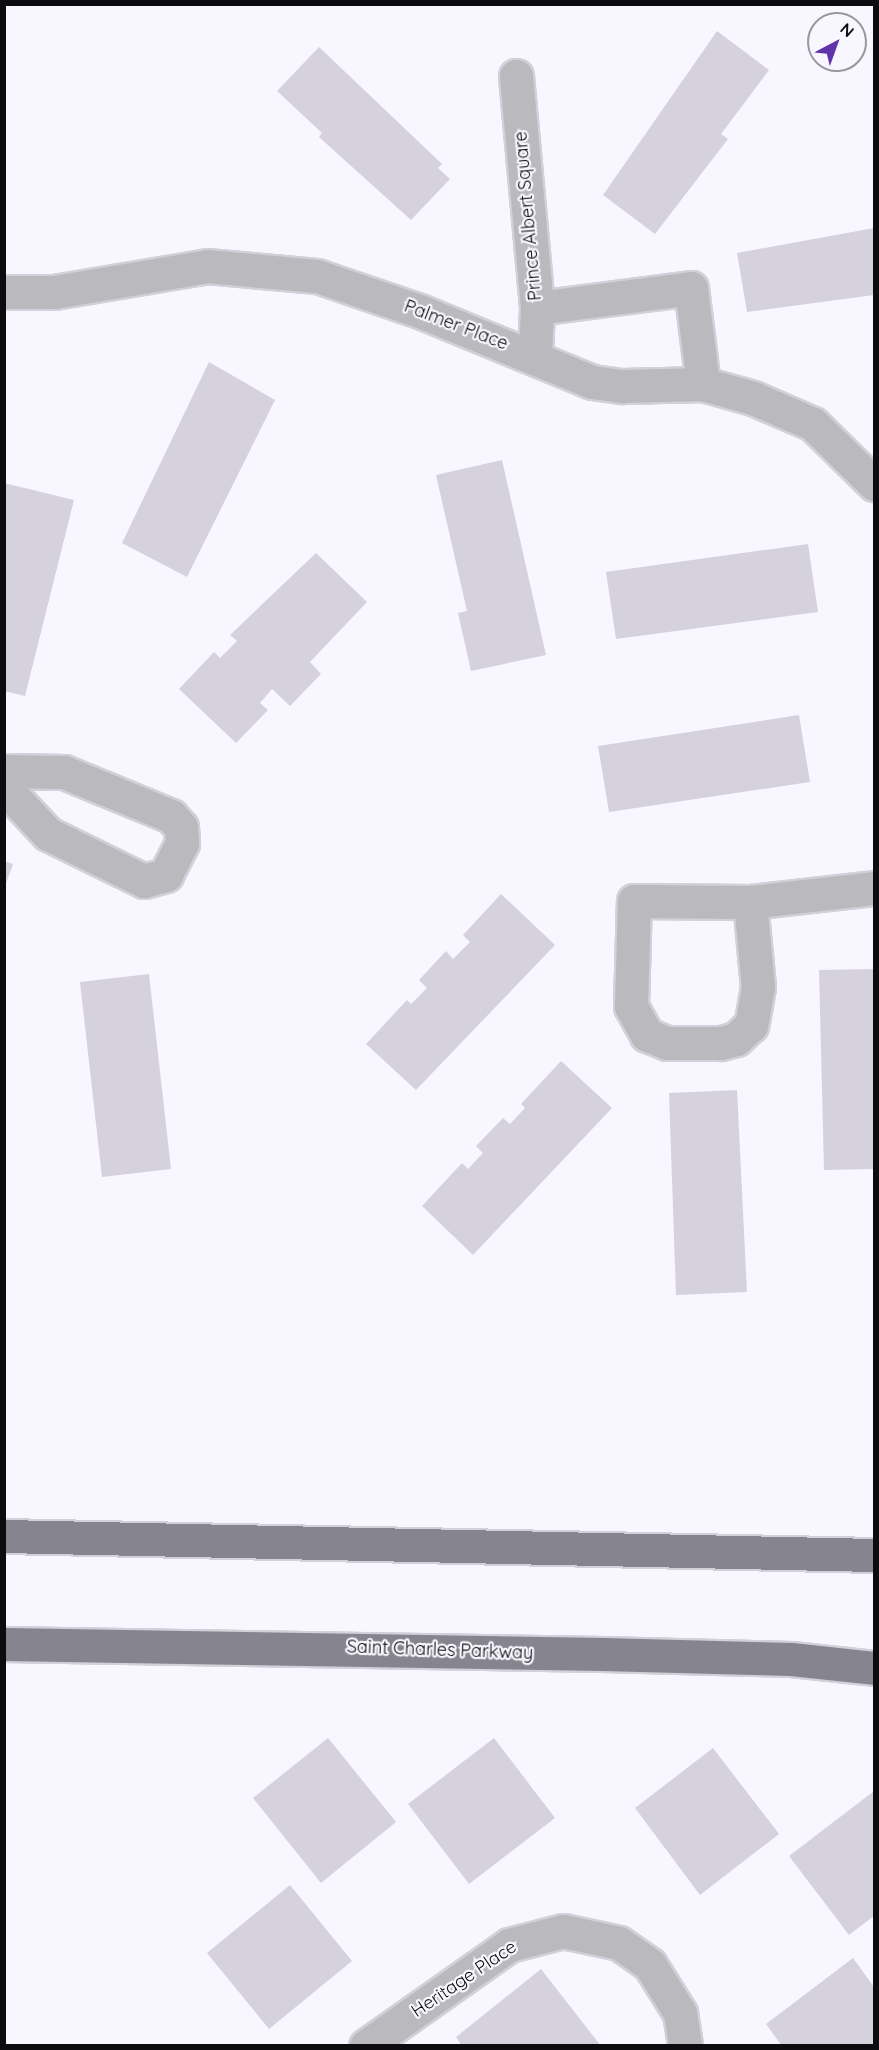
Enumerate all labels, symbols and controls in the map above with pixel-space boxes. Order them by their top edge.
north arrow [807,12,867,72]
text: N [836,19,858,41]
street label: Prince Albert Square [510,130,546,302]
street label: Palmer Place [401,295,511,355]
street label: Saint Charles Parkway [346,1636,534,1664]
street label: Heritage Place [407,1936,521,2022]

